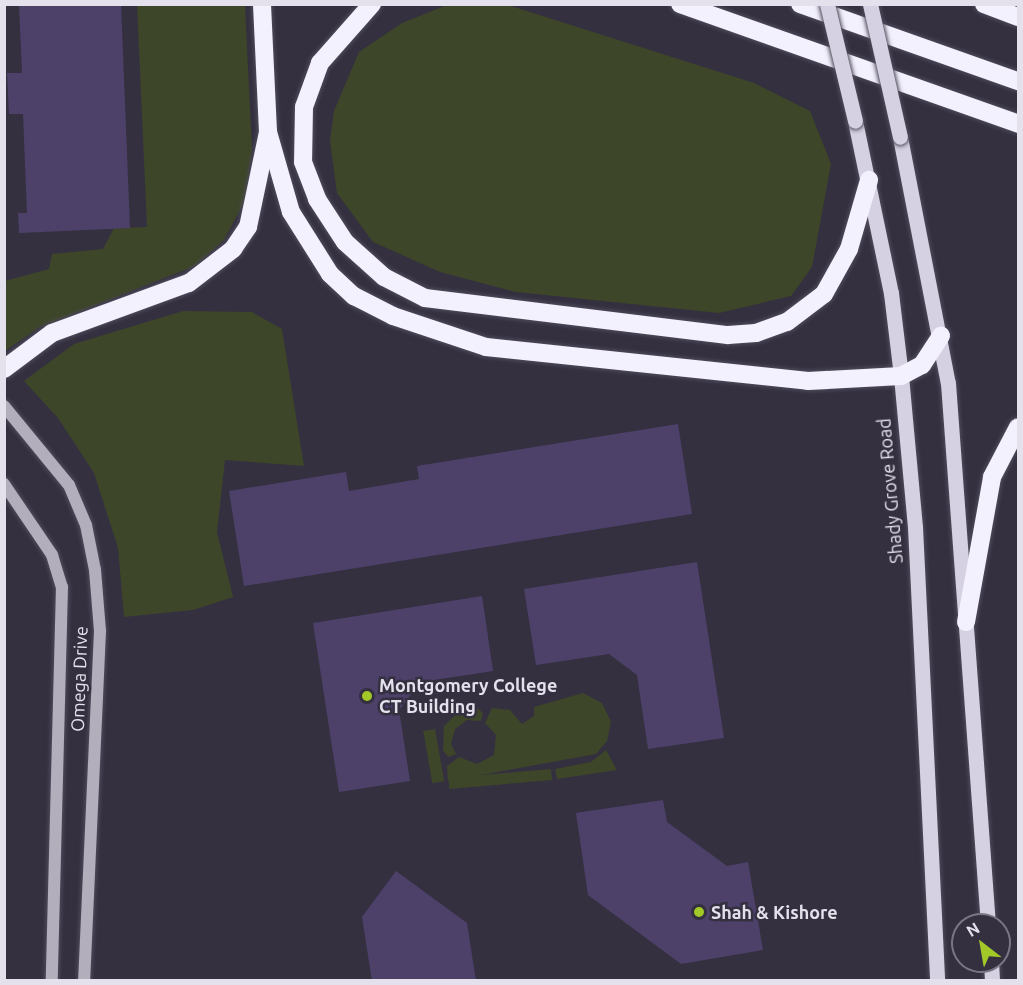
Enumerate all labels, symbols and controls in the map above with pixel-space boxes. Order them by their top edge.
street label: Shady Grove Road [873,417,907,565]
street label: Omega Drive [66,626,92,732]
place label: Montgomery College CT Building [379,675,557,718]
marker: Montgomery College CT Building [360,689,374,703]
place label: Shah & Kishore [711,901,838,923]
marker: Shah & Kishore [692,905,706,919]
north arrow [951,913,1011,973]
text: N [963,918,983,940]

